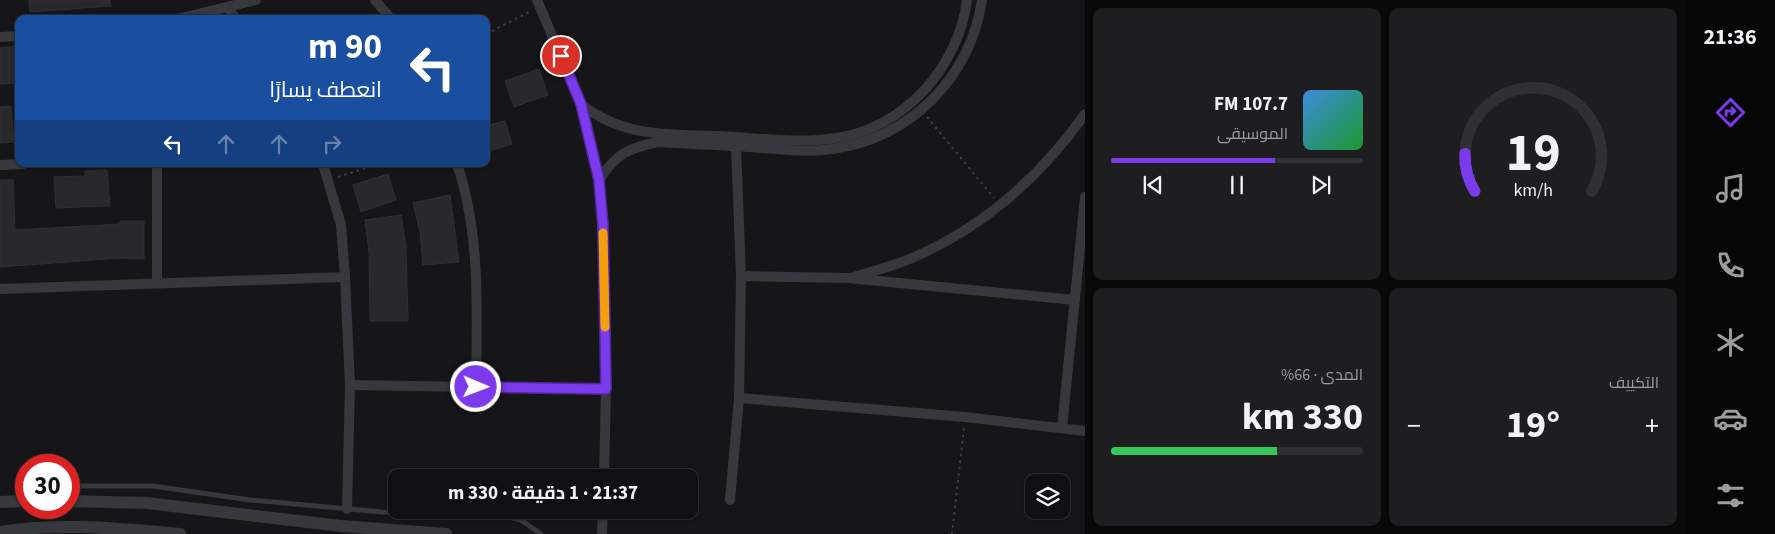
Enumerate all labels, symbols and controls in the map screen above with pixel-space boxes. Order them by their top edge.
text: 21:36 [1703,21,1757,53]
text: 90 m [308,22,382,72]
icon: left [400,35,465,100]
pin [540,35,582,77]
icon: arrive [547,42,575,70]
text: انعطف يسارًا [269,74,382,106]
text: 107.7 FM [1214,91,1288,118]
icon: directions [1713,95,1748,130]
text: 19 [1506,117,1560,191]
text: الموسيقى [1217,123,1288,145]
icon: left [159,130,187,158]
icon: ahead [212,130,240,158]
icon: ahead [265,130,293,158]
icon: right [318,130,346,158]
icon: previous [1139,171,1167,199]
icon: pause [1223,171,1251,199]
icon: next [1307,171,1335,199]
icon: music [1713,171,1748,206]
text: km/h [1513,178,1553,203]
icon: phone [1713,248,1748,283]
icon: climate [1713,325,1748,360]
position arrow [449,360,501,412]
text: المدى · 66% [1281,364,1363,386]
text: التكييف [1609,372,1659,394]
text: 330 km [1242,390,1363,444]
text: 19° [1506,398,1560,452]
icon: car [1713,401,1748,436]
text: − [1407,406,1421,446]
text: + [1645,406,1659,446]
speed limit sign: 30 [15,454,80,519]
map controls [1025,474,1070,519]
button: layers [1025,474,1070,519]
icon: filters [1713,478,1748,513]
text: 21:37 · 1 دقيقة · 330 m [448,480,638,507]

